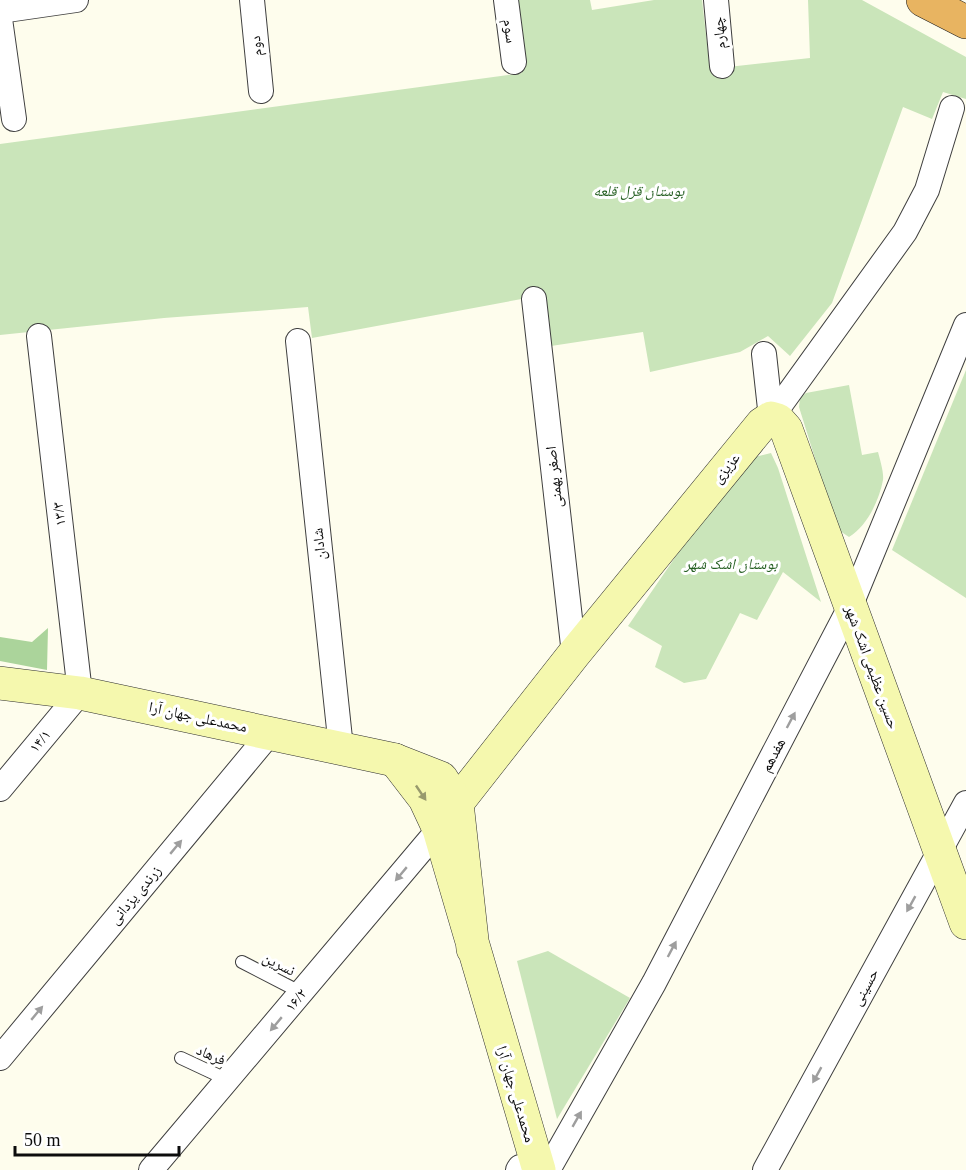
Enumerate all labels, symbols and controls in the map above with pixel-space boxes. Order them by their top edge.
street label: چهارم [710,16,730,50]
street label: سوم [498,18,520,45]
street label: دوم [247,35,267,57]
park label: بوستان قزل قلعه [594,183,685,200]
street label: اصغر بهمنی [543,445,567,509]
street label: عزیزی [709,449,745,488]
street label: ۱۳/۳ [50,501,68,527]
street label: شادان [309,527,331,561]
park label: بوستان اشک شهر [683,556,778,573]
street label: حسین عظیمی اشک شهر [840,602,902,732]
street label: محمدعلی جهان آرا [147,699,249,737]
one-way arrow [786,711,796,728]
street label: ۱۴/۱ [26,727,54,755]
street label: هفدهم [757,735,790,776]
one-way arrow [415,784,427,800]
one-way arrow [169,839,182,855]
street label: زرندی یزدانی [106,862,166,929]
one-way arrow [395,866,408,881]
one-way arrow [906,896,916,913]
one-way arrow [667,940,677,957]
street label: نسرین [259,949,298,981]
street label: حسینی [848,965,884,1009]
street label: ۱۶/۲ [282,985,310,1014]
one-way arrow [31,1005,44,1021]
one-way arrow [270,1016,283,1031]
street label: فرهاد [194,1042,228,1069]
street label: محمدعلی جهان آرا [492,1044,538,1145]
one-way arrow [812,1067,822,1084]
one-way arrow [572,1110,582,1127]
scale bar [15,1119,178,1157]
text: 50 m [24,1130,61,1150]

